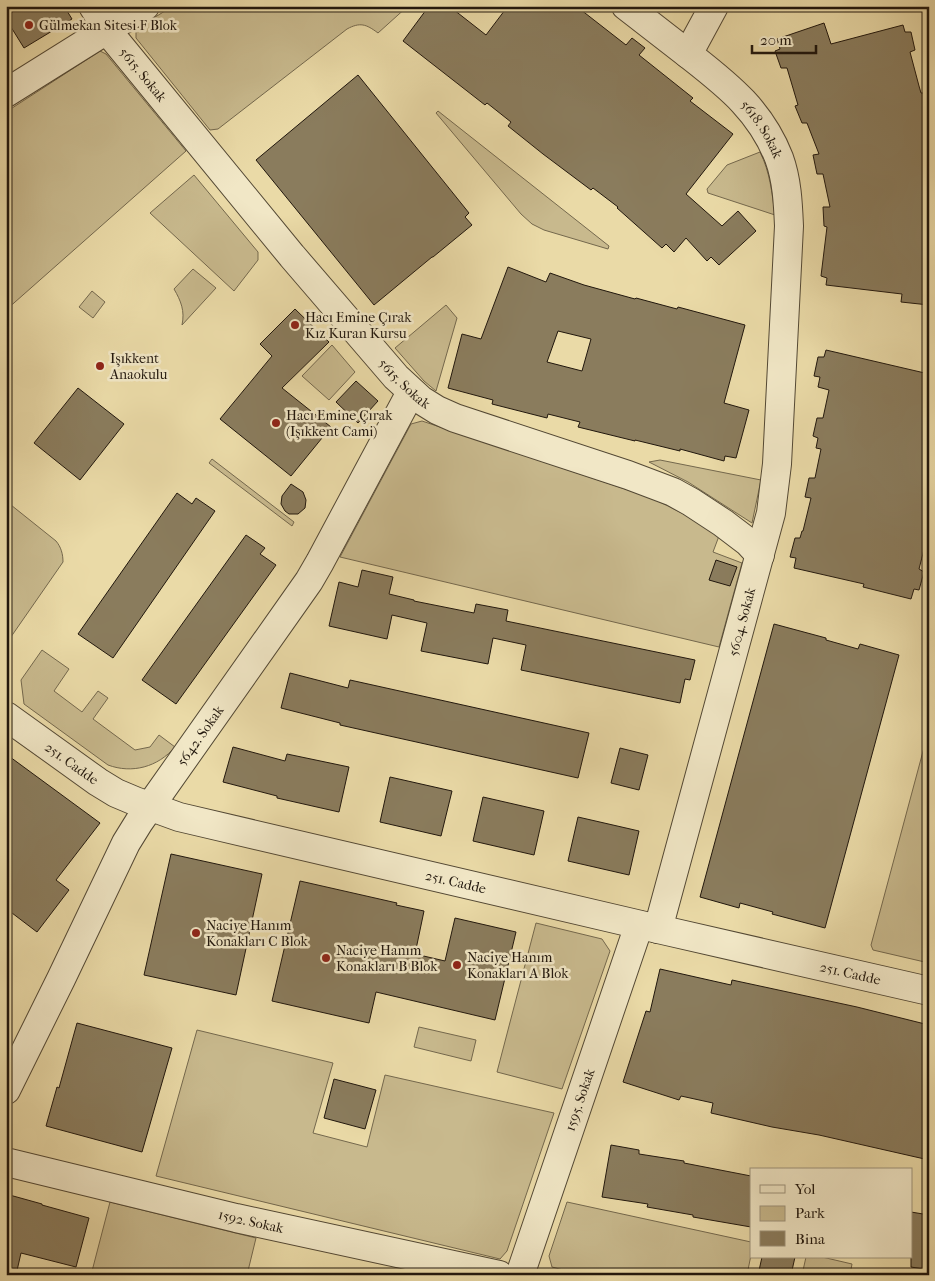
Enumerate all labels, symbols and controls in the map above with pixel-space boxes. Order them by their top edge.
place label: Gülmekan Sitesi F Blok [39,17,178,34]
marker: Gülmekan Sitesi F Blok [23,19,35,31]
scale bar [752,22,816,54]
text: 20 m [760,31,792,49]
street label: 5615. Sokak [116,44,171,106]
street label: 5618. Sokak [737,96,787,162]
place label: Hacı Emine Çırak Kız Kuran Kursu [305,309,412,342]
marker: Hacı Emine Çırak Kız Kuran Kursu [289,319,301,331]
place label: Işıkkent Anaokulu [109,350,168,383]
street label: 5615. Sokak [375,355,434,413]
marker: Işıkkent Anaokulu [94,360,106,372]
place label: Hacı Emine Çırak (Işıkkent Cami) [286,407,393,440]
marker: Hacı Emine Çırak (Işıkkent Cami) [270,417,282,429]
street label: 5604. Sokak [725,585,760,658]
street label: 5642. Sokak [173,702,227,769]
street label: 251. Cadde [42,738,102,788]
street label: 251. Cadde [424,866,488,897]
place label: Naciye Hanım Konakları C Blok [206,917,309,950]
marker: Naciye Hanım Konakları C Blok [190,927,202,939]
place label: Naciye Hanım Konakları B Blok [336,942,438,975]
place label: Naciye Hanım Konakları A Blok [467,949,569,982]
marker: Naciye Hanım Konakları B Blok [320,952,332,964]
street label: 251. Cadde [818,958,883,988]
marker: Naciye Hanım Konakları A Blok [451,959,463,971]
street label: 1595. Sokak [561,1065,598,1133]
legend [750,1168,912,1258]
text: Yol [794,1180,815,1198]
text: Park [795,1204,825,1222]
street label: 1592. Sokak [217,1206,286,1237]
text: Bina [795,1230,826,1248]

